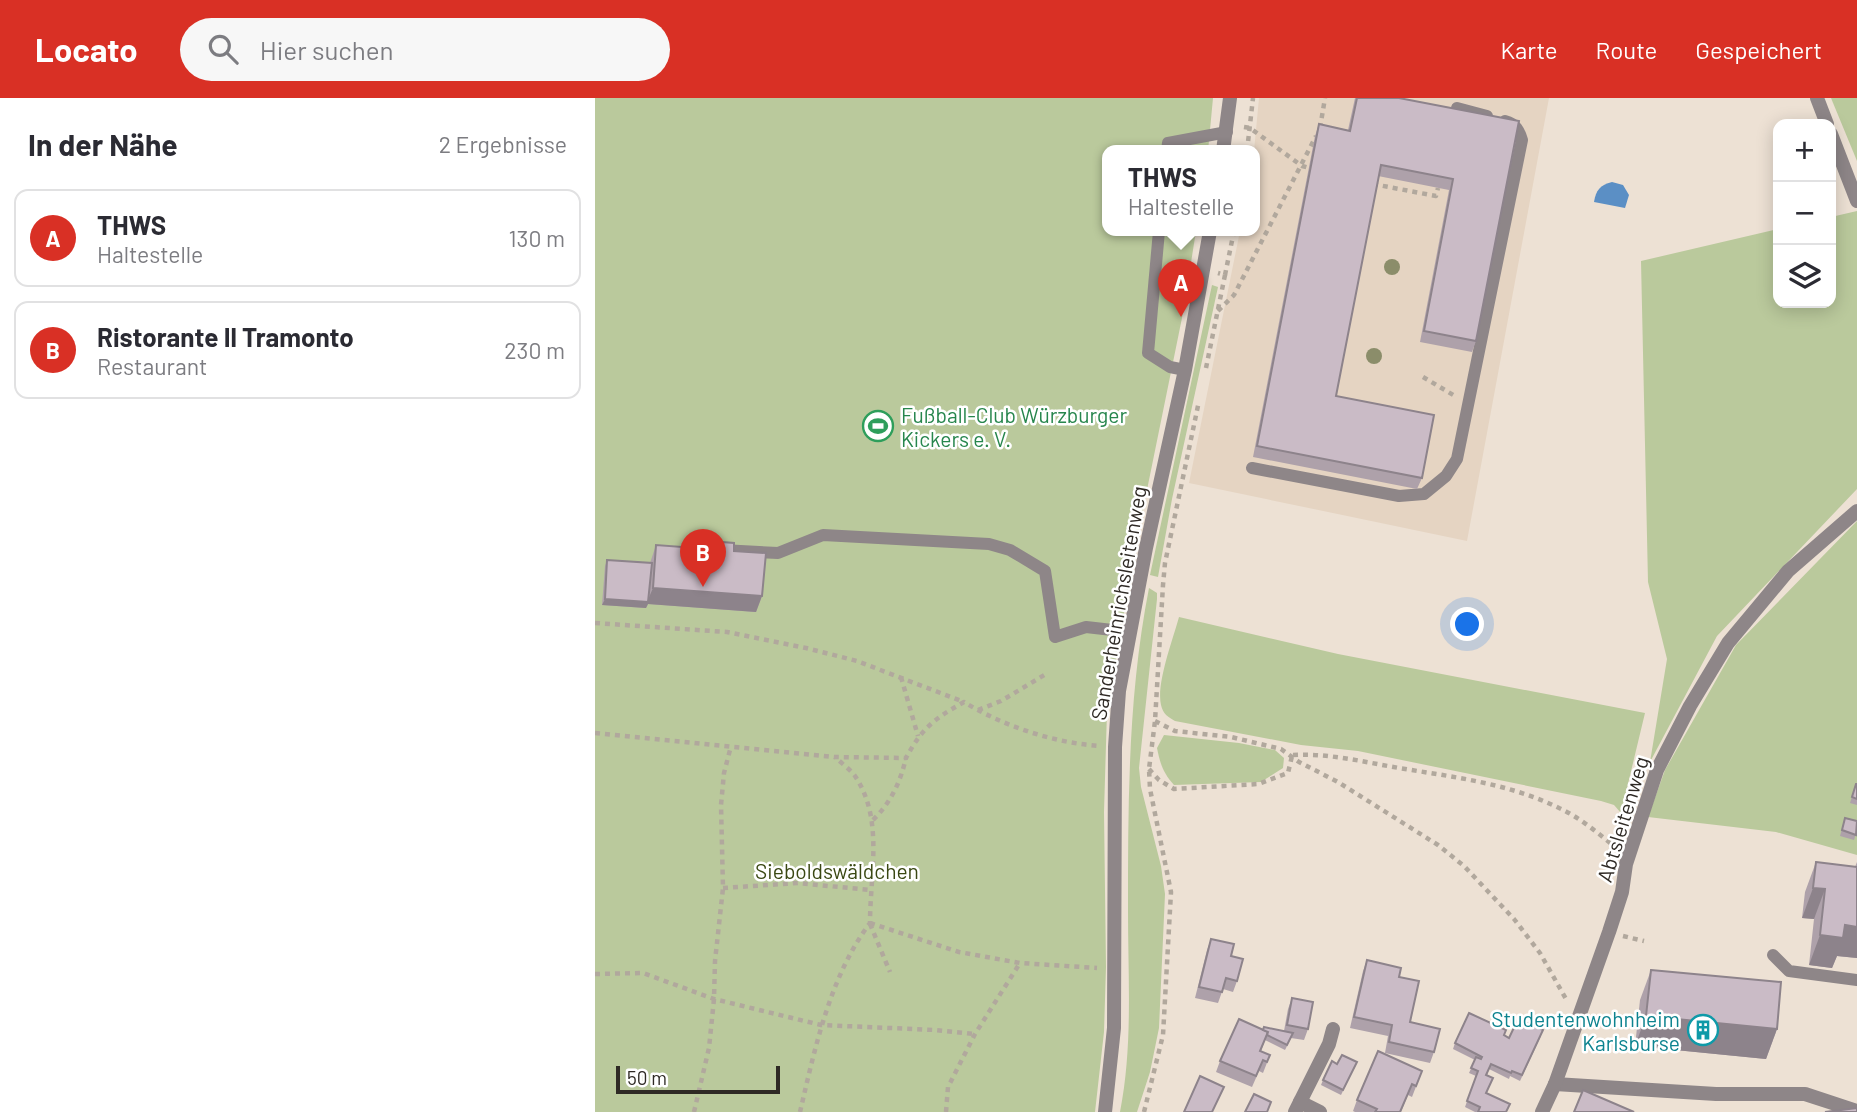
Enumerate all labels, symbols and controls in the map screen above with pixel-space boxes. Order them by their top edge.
search box [180,18,670,81]
text: Locato [35,29,138,69]
icon: search [204,30,242,68]
text: Hier suchen [260,34,394,65]
text: Karte [1500,35,1558,64]
text: Route [1596,35,1657,64]
text: Gespeichert [1695,35,1822,64]
map controls [1773,119,1836,308]
button: + [1773,119,1836,182]
text: In der Nähe [28,126,178,162]
text: 2 Ergebnisse [439,130,567,158]
popup [1102,145,1260,236]
text: THWS [1128,161,1197,192]
button: − [1773,182,1836,245]
text: Haltestelle [1128,192,1234,220]
text: THWS [97,209,166,240]
text: A [45,224,61,252]
text: 130 m [508,224,565,252]
text: Haltestelle [97,240,203,268]
button: layers [1773,245,1836,308]
pin: A [1158,259,1204,317]
text: Ristorante Il Tramonto [97,321,354,352]
text: B [46,336,60,364]
text: 230 m [504,336,565,364]
text: Restaurant [97,352,207,380]
place label: Fußball-Club Würzburger Kickers e. V. [901,402,1127,451]
sports icon: Fußball-Club Würzburger Kickers e. V. [861,409,895,443]
street label: Sanderheinrichsleitenweg [1085,484,1151,722]
pin: B [680,529,726,587]
your location [1450,607,1484,641]
street label: Abtsleitenweg [1591,753,1653,885]
park label: Sieboldswäldchen [755,858,919,883]
place label: Studentenwohnheim Karlsburse [1491,1006,1680,1055]
building icon: Studentenwohnheim Karlsburse [1686,1013,1720,1047]
scale bar [616,1063,781,1095]
text: 50 m [627,1066,667,1089]

